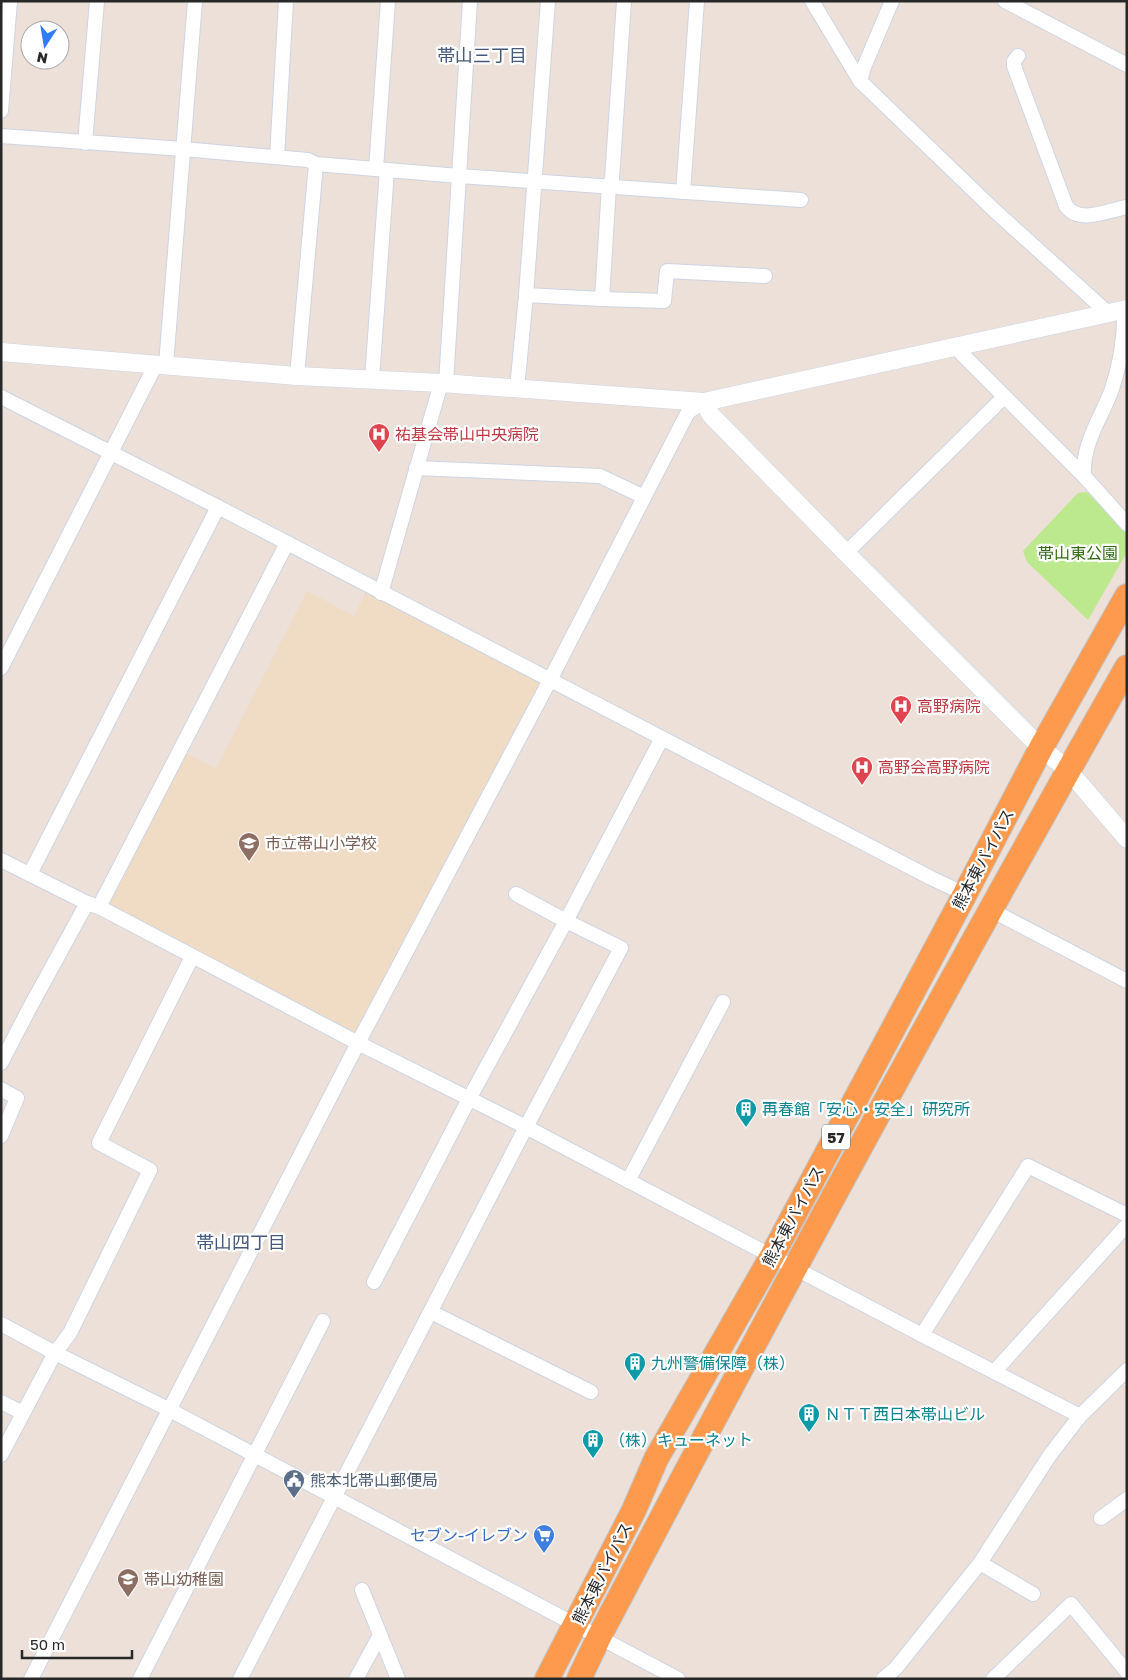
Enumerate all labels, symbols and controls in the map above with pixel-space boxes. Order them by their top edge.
north arrow [20,20,70,70]
district label: 帯山三丁目 [437,44,527,66]
text: N [35,49,49,68]
hospital icon: 祐基会帯山中央病院 [367,422,391,453]
place label: 祐基会帯山中央病院 [395,424,539,444]
park label: 帯山東公園 [1038,543,1118,563]
hospital icon: 高野病院 [889,694,913,725]
place label: 高野病院 [917,696,981,716]
hospital icon: 高野会高野病院 [850,755,874,786]
place label: 高野会高野病院 [878,757,990,777]
street label: 熊本東バイパス [948,805,1018,913]
school or university icon: 市立帯山小学校 [237,831,261,862]
place label: 市立帯山小学校 [265,833,377,853]
building icon: 再春館「安心・安全」研究所 [734,1097,758,1128]
place label: 再春館「安心・安全」研究所 [762,1099,970,1119]
road number: 57 [822,1124,850,1150]
street label: 熊本東バイパス [758,1162,828,1270]
district label: 帯山四丁目 [196,1231,286,1253]
building icon: 九州警備保障（株） [623,1351,647,1382]
place label: 九州警備保障（株） [651,1353,795,1373]
building icon: ＮＴＴ西日本帯山ビル [797,1402,821,1433]
place label: ＮＴＴ西日本帯山ビル [825,1404,985,1424]
building icon: （株）キューネット [581,1428,605,1459]
place label: （株）キューネット [609,1430,753,1450]
public building icon: 熊本北帯山郵便局 [282,1468,306,1499]
place label: 熊本北帯山郵便局 [310,1470,438,1490]
street label: 熊本東バイパス [568,1519,636,1627]
supermarket icon: セブン-イレブン [532,1523,556,1554]
place label: セブン-イレブン [410,1525,528,1545]
school or university icon: 帯山幼稚園 [116,1567,140,1598]
place label: 帯山幼稚園 [144,1569,224,1589]
scale bar [22,1628,132,1660]
text: 50 m [30,1635,65,1653]

